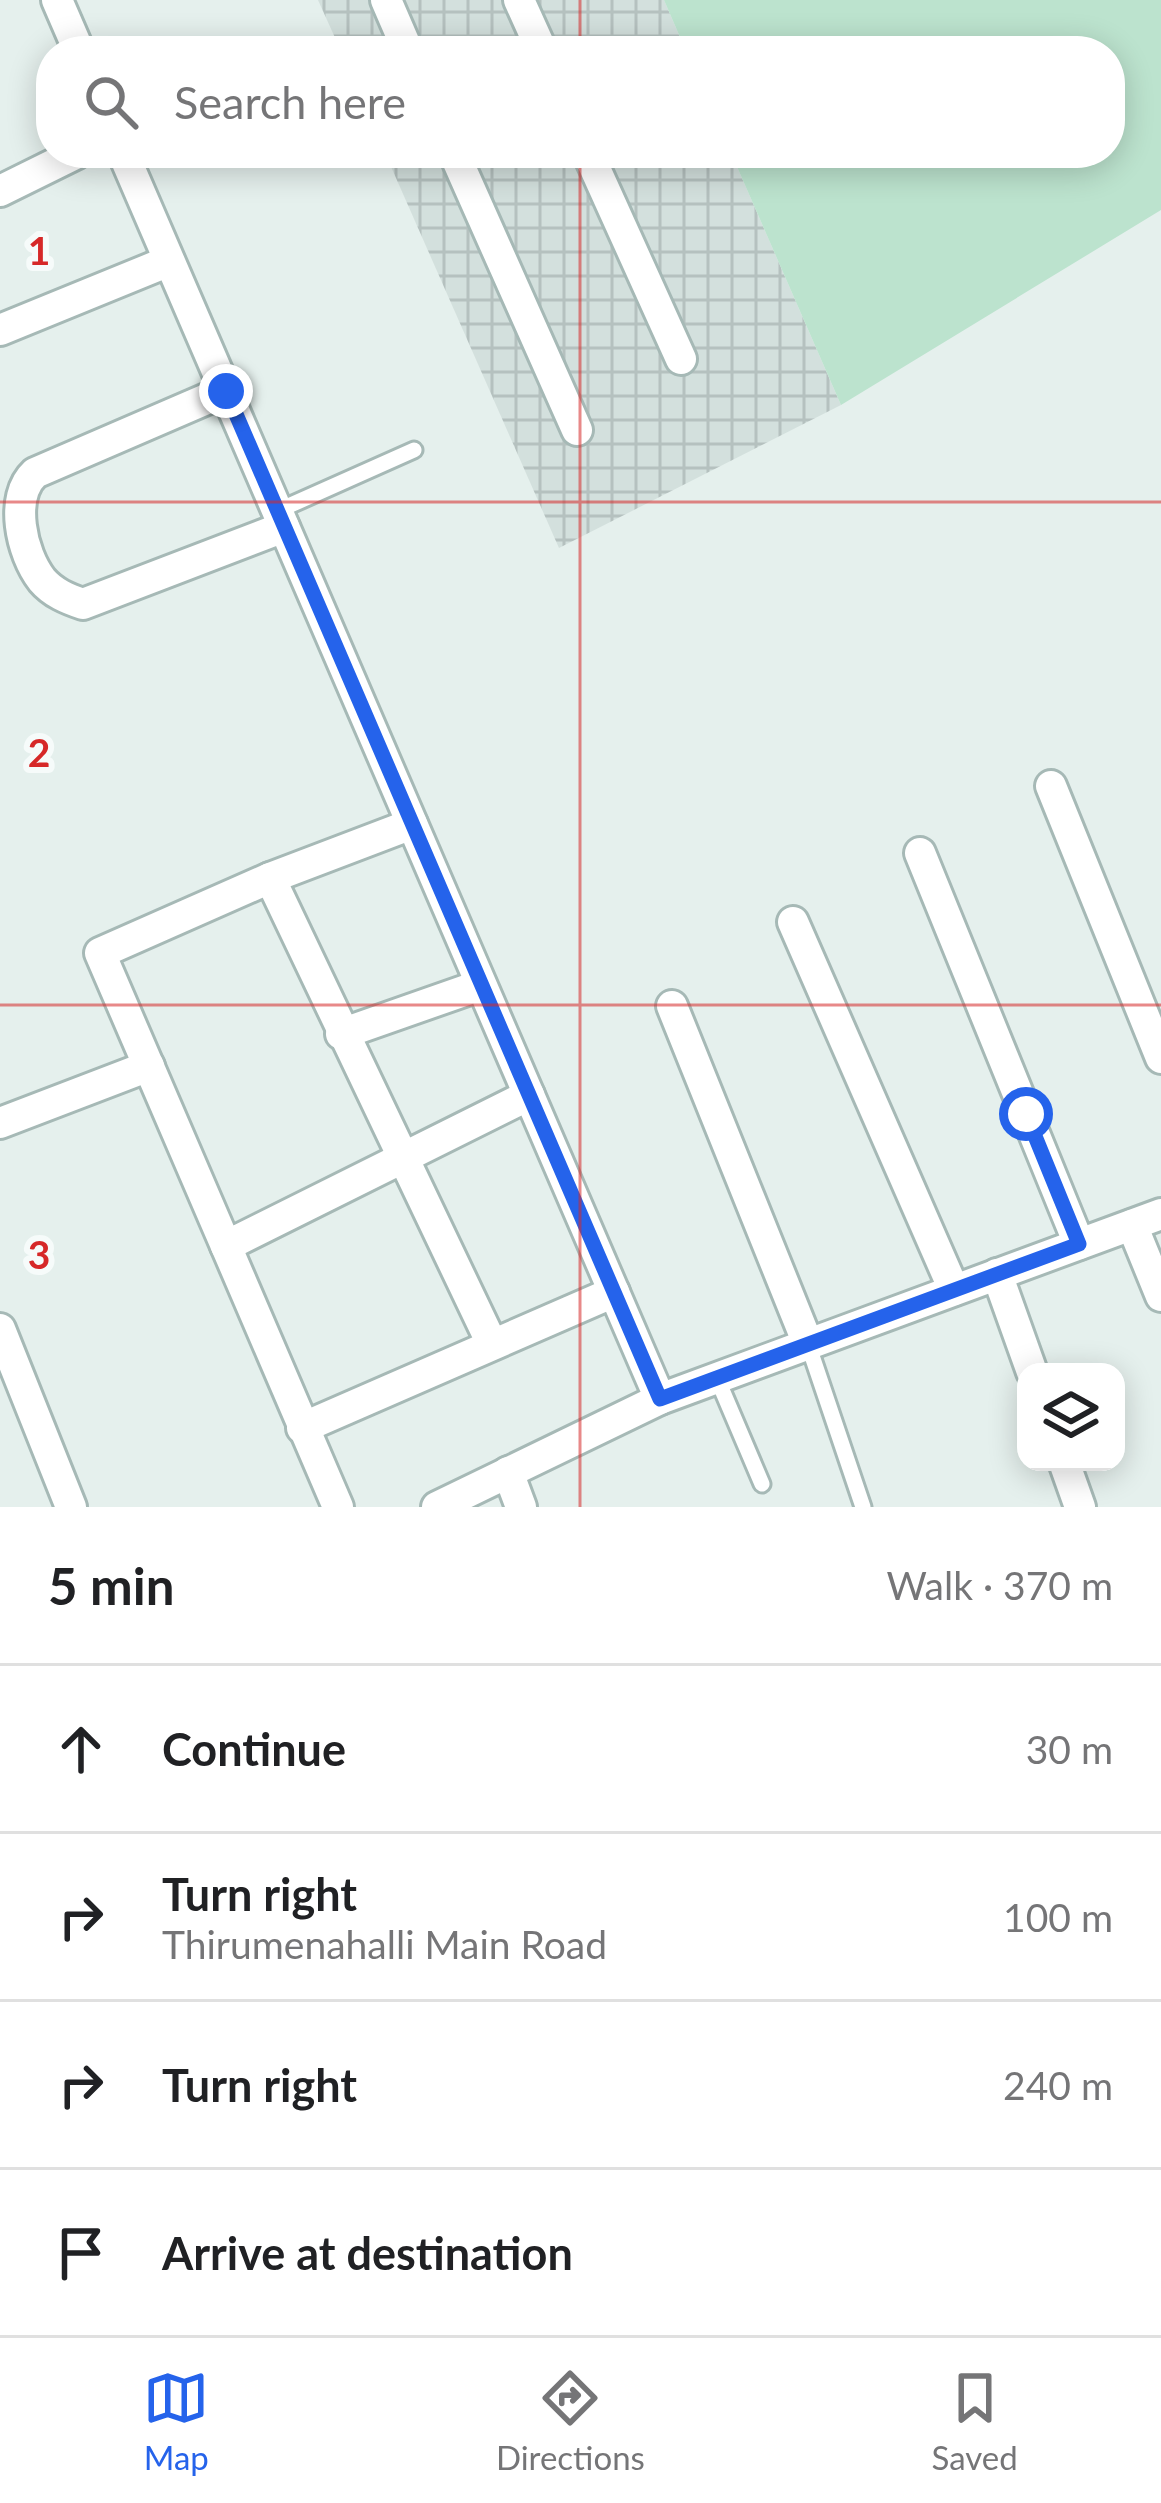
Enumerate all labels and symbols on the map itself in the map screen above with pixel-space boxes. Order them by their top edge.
text: 1 [28,227,50,273]
route end [199,364,253,418]
text: 2 [28,729,50,775]
route start [999,1087,1053,1141]
text: 3 [28,1231,50,1277]

